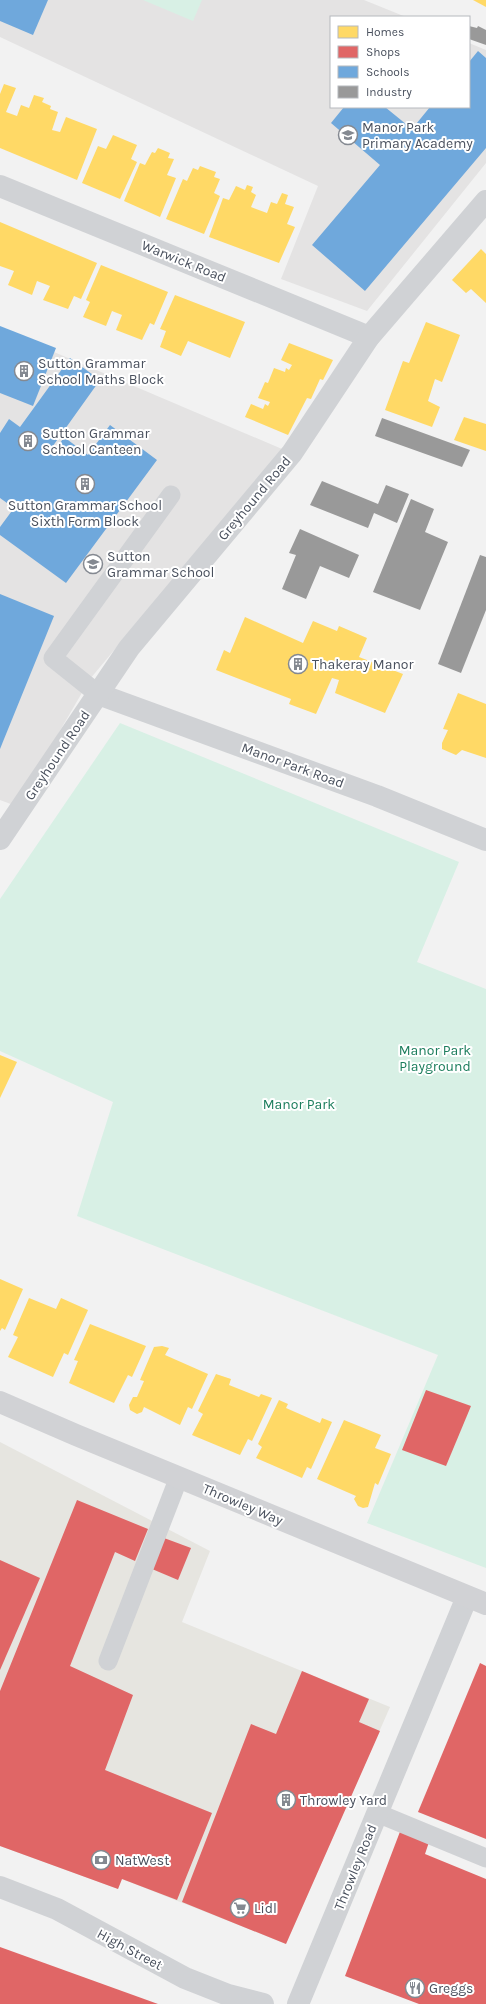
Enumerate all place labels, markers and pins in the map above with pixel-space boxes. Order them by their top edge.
place label: Manor Park Primary Academy [362,119,473,152]
school or university icon: Manor Park Primary Academy [337,124,359,146]
place label: Sutton Grammar School Maths Block [38,355,164,388]
building icon: Sutton Grammar School Maths Block [13,360,35,382]
place label: Sutton Grammar School Canteen [42,425,151,458]
building icon: Sutton Grammar School Canteen [17,430,39,452]
building icon: Sutton Grammar School Sixth Form Block [74,473,96,495]
place label: Sutton Grammar School Sixth Form Block [8,497,162,530]
place label: Sutton Grammar School [107,548,214,581]
school or university icon: Sutton Grammar School [82,553,104,575]
building icon: Thakeray Manor [287,653,309,675]
place label: Thakeray Manor [312,656,415,673]
building icon: Throwley Yard [275,1789,297,1811]
place label: Throwley Yard [300,1792,387,1809]
bank icon: NatWest [90,1849,112,1871]
place label: NatWest [115,1852,169,1869]
supermarket icon: Lidl [229,1897,251,1919]
place label: Lidl [254,1900,277,1917]
restaurant icon: Greggs [404,1977,426,1999]
place label: Greggs [429,1980,473,1997]

